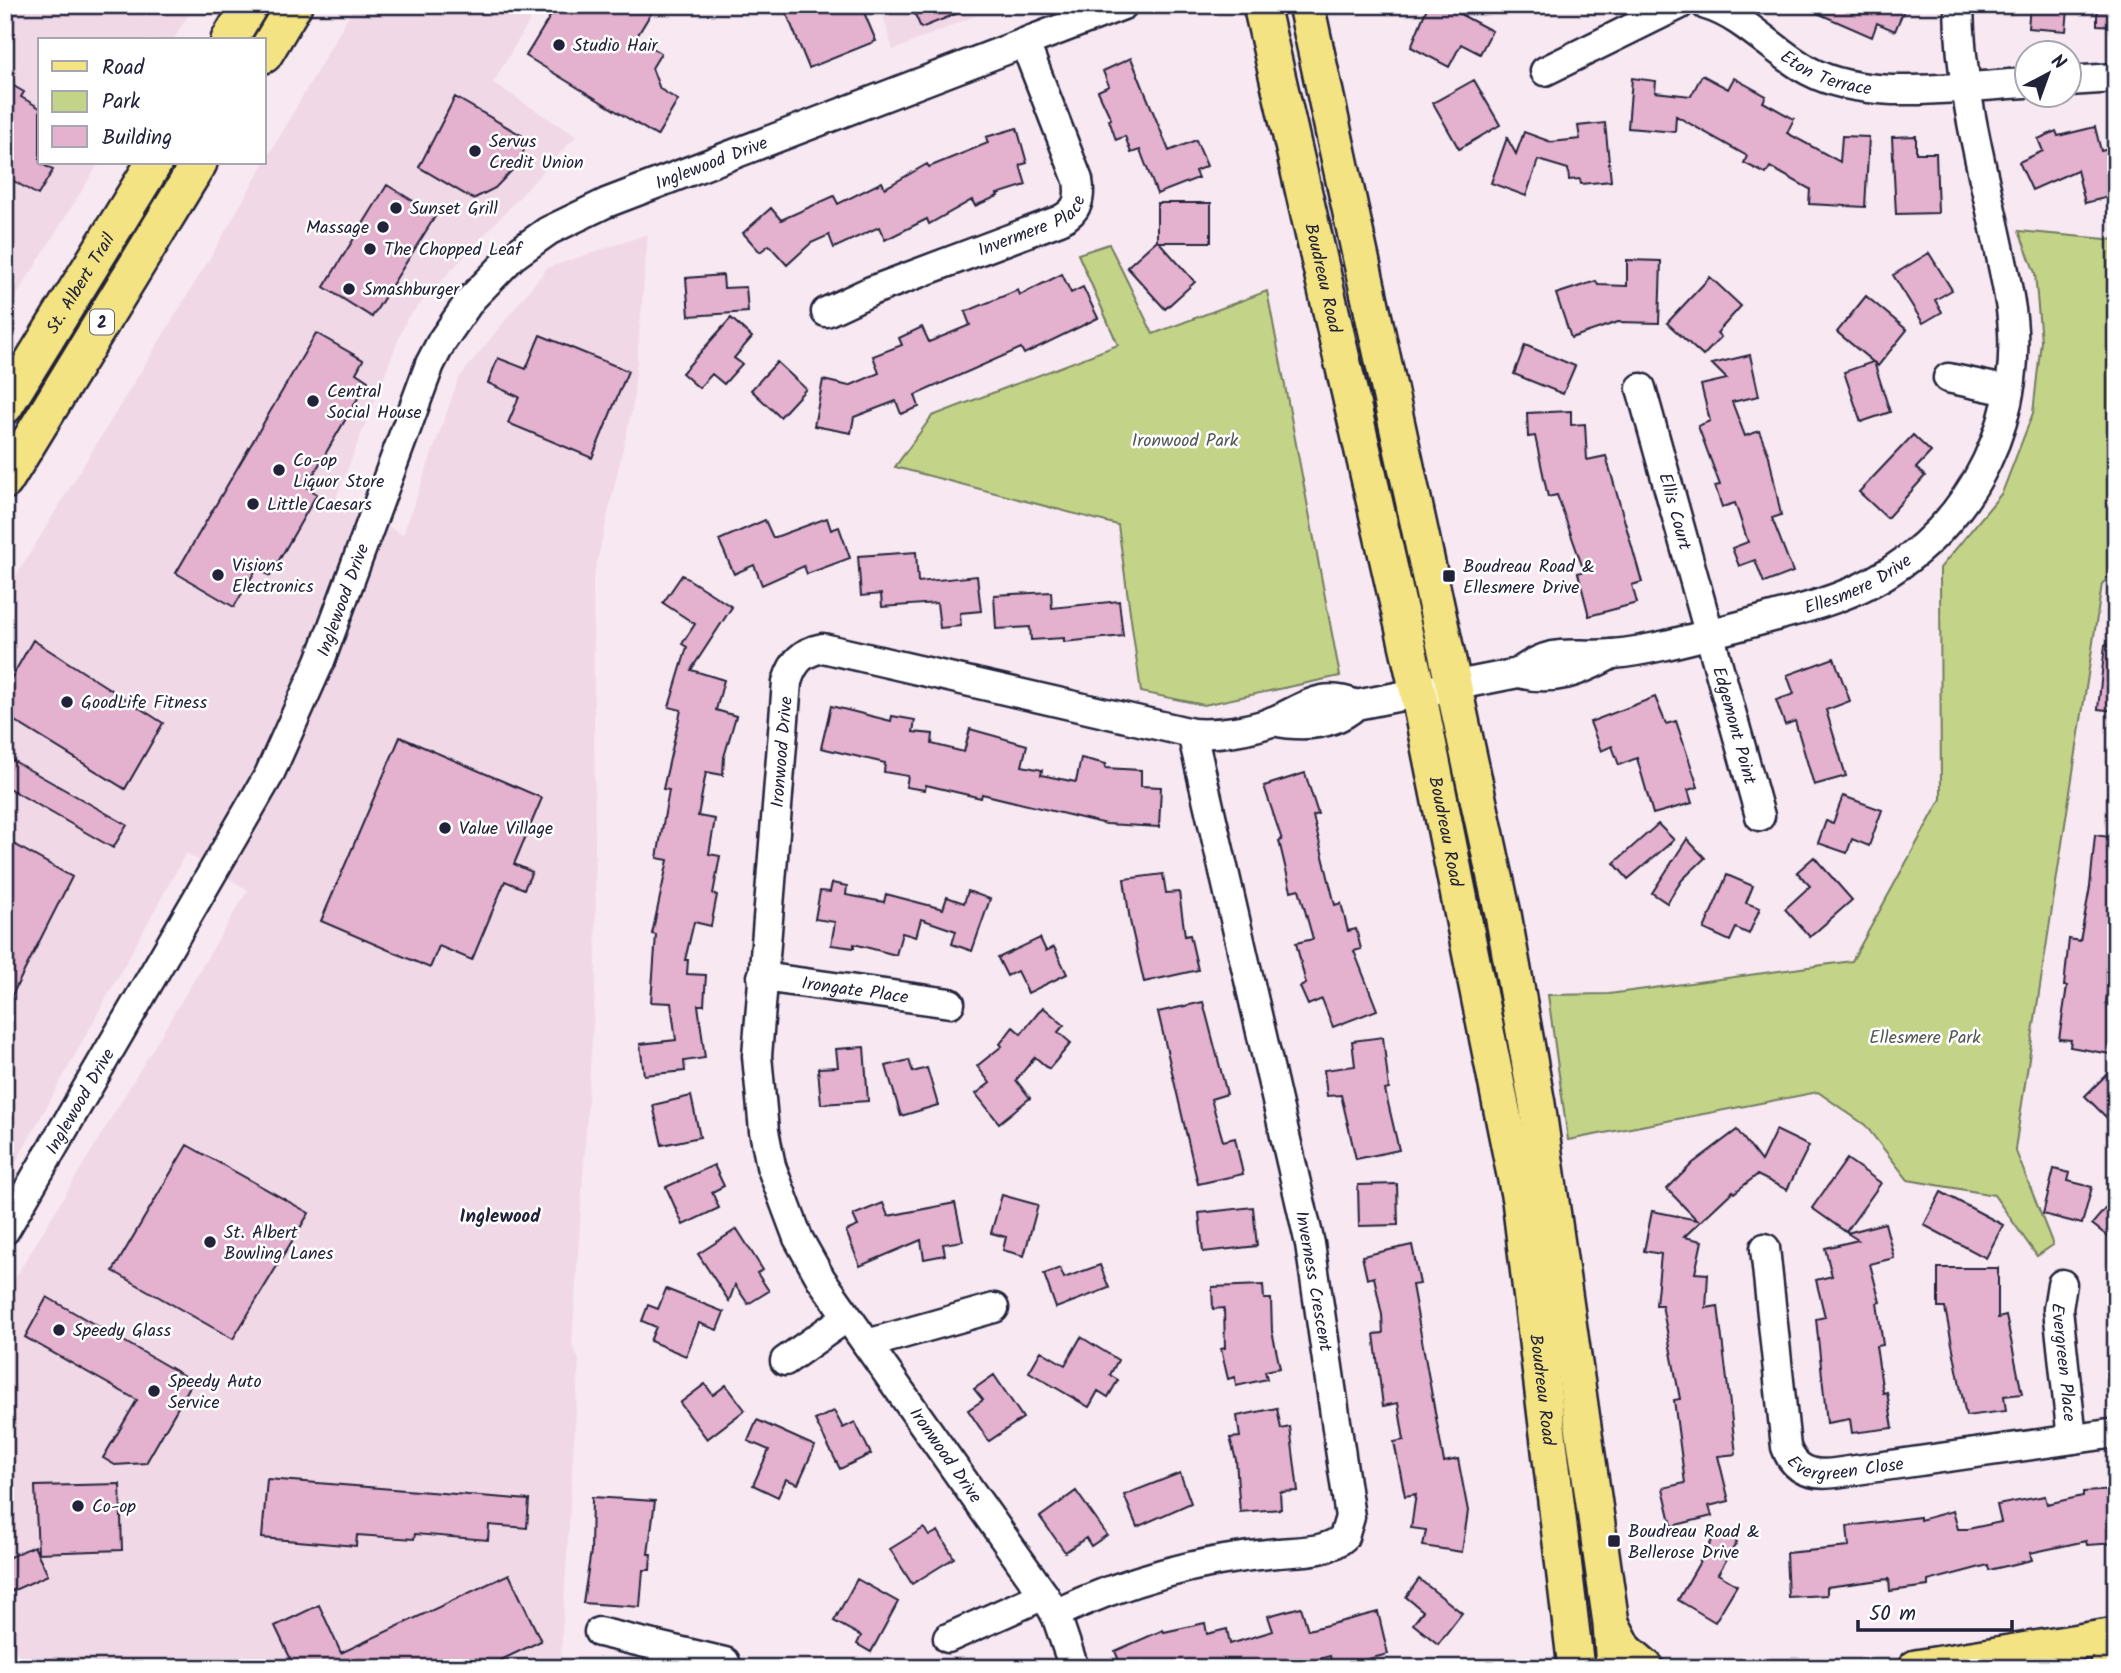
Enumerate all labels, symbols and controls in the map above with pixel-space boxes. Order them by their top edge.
place label: Studio Hair [573,32,659,61]
marker: Studio Hair [551,37,567,53]
legend [38,38,266,164]
north arrow [2012,38,2082,108]
street label: Eton Terrace [1773,43,1873,104]
text: N [2043,47,2072,78]
text: Road [102,52,145,85]
text: Park [102,86,140,119]
text: Building [102,122,172,155]
place label: Servus Credit Union [489,128,584,178]
street label: Inglewood Drive [651,129,772,199]
marker: Servus Credit Union [467,143,483,159]
street label: Invermere Place [974,193,1095,266]
place label: Sunset Grill [410,195,498,224]
marker: Sunset Grill [388,200,404,216]
place label: Massage [306,214,369,243]
marker: Massage [375,219,391,235]
street label: Boudreau Road [1295,221,1349,337]
street label: St. Albert Trail [39,227,124,340]
place label: The Chopped Leaf [384,236,524,265]
marker: The Chopped Leaf [362,241,378,257]
place label: Smashburger [363,276,460,305]
marker: Smashburger [341,281,357,297]
road number: 2 [90,310,114,334]
place label: Central Social House [327,378,422,428]
marker: Central Social House [305,393,321,409]
park label: Ironwood Park [1132,427,1239,456]
place label: Co-op Liquor Store [293,447,384,497]
marker: Co-op Liquor Store [271,462,287,478]
street label: Ellis Court [1649,470,1699,555]
place label: Little Caesars [267,491,372,520]
marker: Little Caesars [245,496,261,512]
street label: Inglewood Drive [310,540,378,661]
street label: Ellesmere Drive [1801,547,1919,623]
place label: Visions Electronics [232,552,314,602]
place label: Boudreau Road & Ellesmere Drive [1463,553,1595,603]
marker: Visions Electronics [210,567,226,583]
marker: Boudreau Road & Ellesmere Drive [1441,568,1457,584]
street label: Edgemont Point [1703,663,1764,789]
place label: GoodLife Fitness [81,689,208,718]
marker: GoodLife Fitness [59,694,75,710]
street label: Ironwood Drive [764,695,802,809]
street label: Boudreau Road [1419,774,1470,890]
place label: Value Village [459,815,553,844]
marker: Value Village [437,820,453,836]
street label: Irongate Place [800,970,910,1013]
park label: Ellesmere Park [1869,1024,1981,1053]
street label: Inglewood Drive [39,1043,123,1160]
district label: Inglewood [460,1202,541,1232]
street label: Inverness Crescent [1286,1209,1339,1355]
place label: St. Albert Bowling Lanes [224,1219,334,1269]
marker: St. Albert Bowling Lanes [202,1234,218,1250]
street label: Evergreen Place [2041,1301,2083,1423]
place label: Speedy Glass [73,1317,172,1346]
marker: Speedy Glass [51,1322,67,1338]
street label: Boudreau Road [1520,1333,1562,1448]
place label: Speedy Auto Service [168,1368,262,1418]
marker: Speedy Auto Service [146,1383,162,1399]
street label: Ironwood Drive [901,1402,989,1510]
street label: Evergreen Close [1778,1449,1906,1490]
place label: Co-op [92,1493,136,1522]
marker: Co-op [70,1498,86,1514]
place label: Boudreau Road & Bellerose Drive [1628,1518,1760,1568]
marker: Boudreau Road & Bellerose Drive [1606,1533,1622,1549]
scale bar [1858,1589,2012,1633]
text: 50 m [1869,1598,1916,1631]

